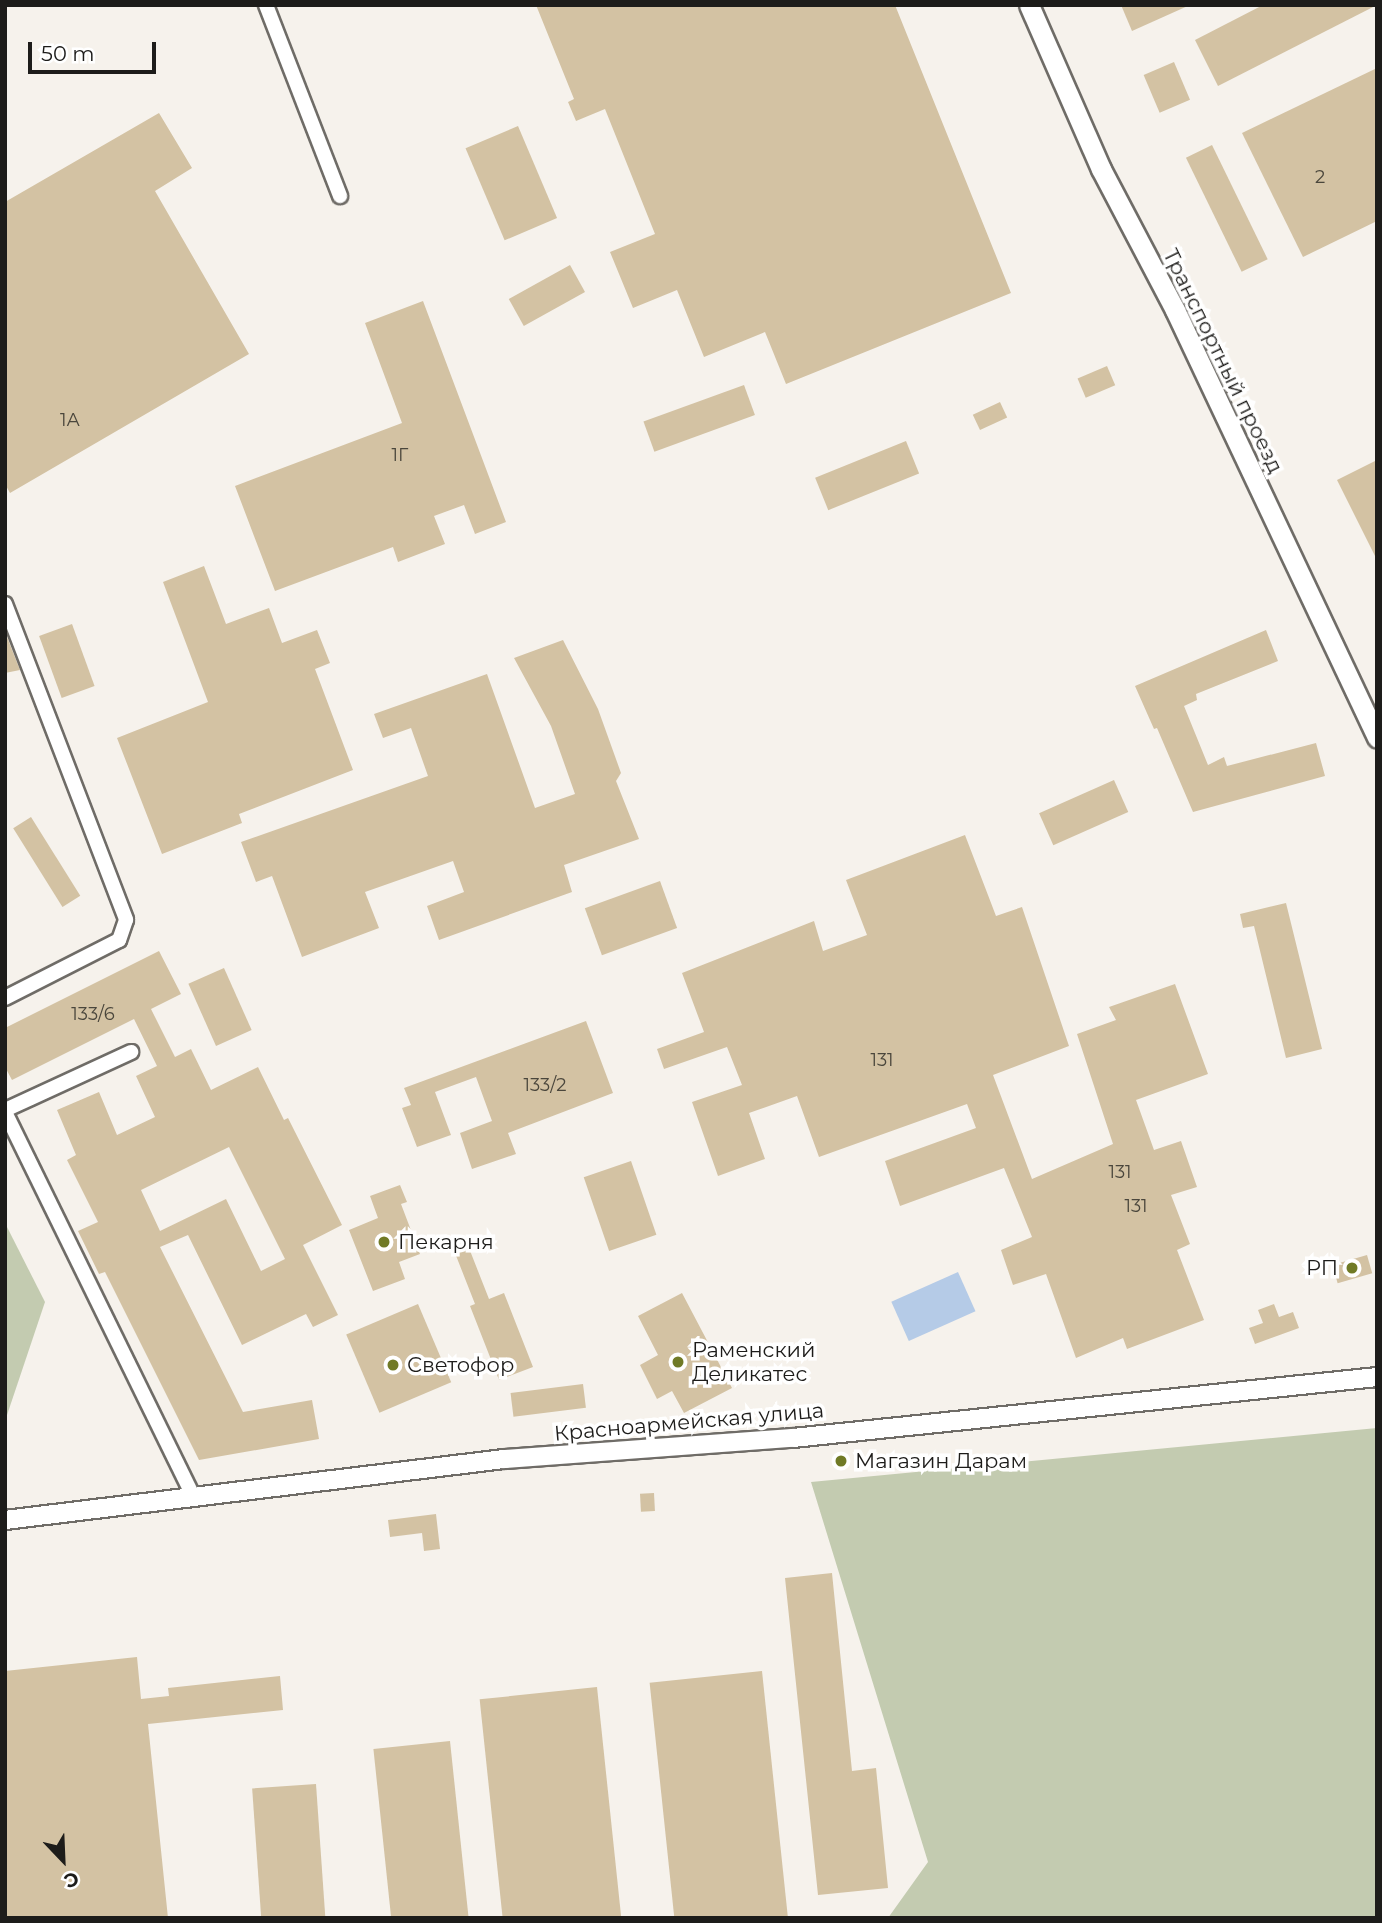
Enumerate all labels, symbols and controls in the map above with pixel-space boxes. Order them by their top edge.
scale bar [32,28,159,72]
text: 50 m [41,41,95,66]
house number: 2 [1315,166,1325,188]
street label: Транспортный проезд [1158,245,1288,477]
house number: 1А [60,409,80,431]
house number: 1Г [392,444,408,466]
house number: 133/6 [71,1003,115,1025]
house number: 131 [870,1049,894,1071]
house number: 133/2 [524,1074,566,1096]
house number: 131 [1108,1161,1132,1183]
house number: 131 [1124,1195,1148,1217]
place label: Пекарня [398,1229,494,1255]
marker: Пекарня [376,1234,392,1250]
place label: РП [1306,1255,1338,1281]
marker: РП [1344,1260,1360,1276]
place label: Раменский Деликатес [692,1337,815,1387]
place label: Светофор [407,1352,514,1378]
marker: Раменский Деликатес [670,1354,686,1370]
marker: Светофор [385,1357,401,1373]
street label: Красноармейская улица [553,1398,825,1446]
place label: Магазин Дарам [855,1448,1027,1474]
marker: Магазин Дарам [833,1453,849,1469]
north arrow [28,1825,98,1895]
text: С [61,1867,82,1893]

